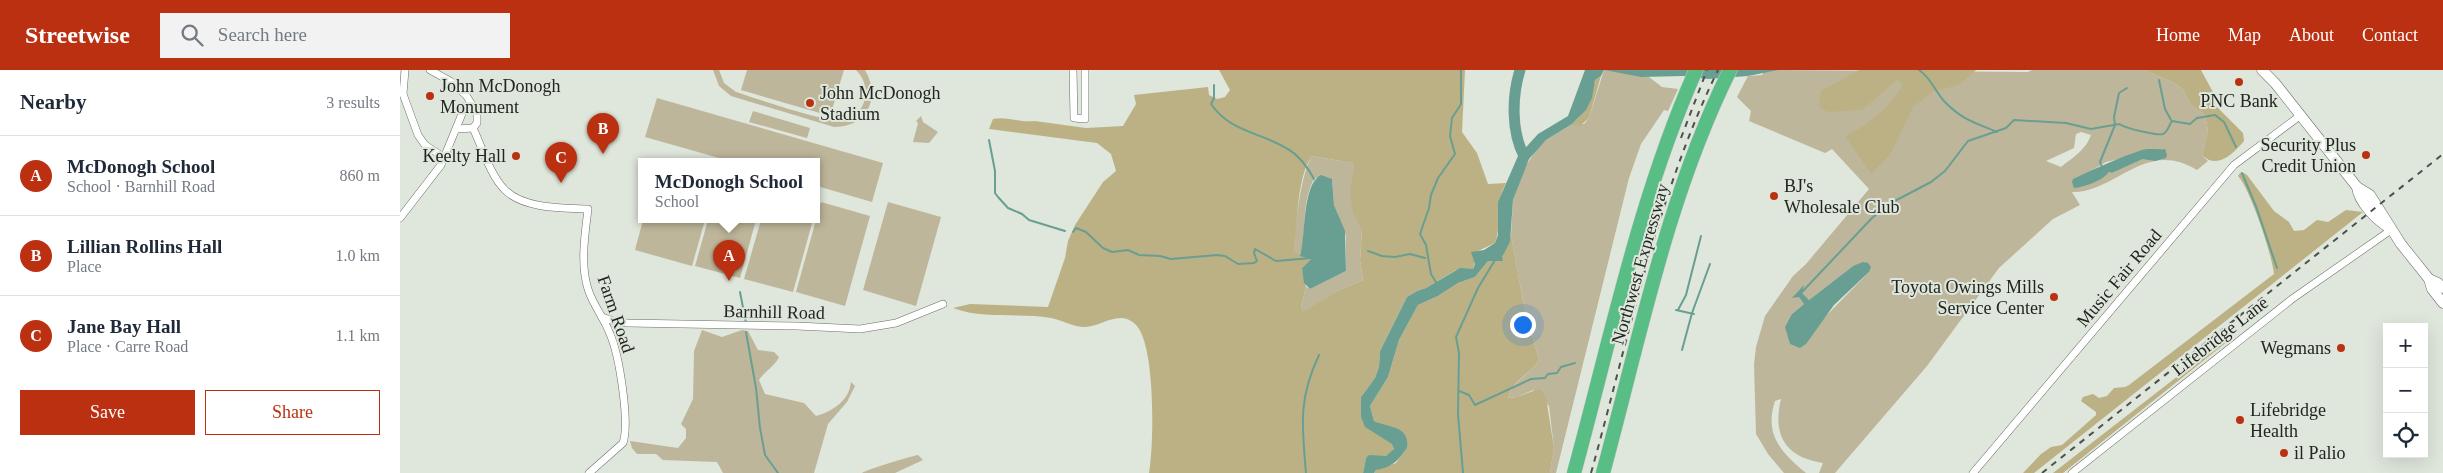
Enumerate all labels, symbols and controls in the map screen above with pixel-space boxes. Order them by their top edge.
search box [160,13,510,58]
icon: search [178,21,206,49]
text: Streetwise [25,22,130,48]
text: Search here [218,24,307,45]
text: Home [2156,25,2200,45]
text: Map [2228,25,2261,45]
text: About [2289,25,2334,45]
text: Contact [2362,25,2418,45]
place label: John McDonogh Monument [440,76,561,117]
marker: PNC Bank [2233,76,2245,88]
place label: John McDonogh Stadium [820,83,941,124]
text: Nearby [20,90,87,114]
marker: John McDonogh Monument [424,90,436,102]
place label: PNC Bank [2200,91,2278,111]
text: 3 results [326,94,380,111]
marker: John McDonogh Stadium [804,97,816,109]
pin: B [587,113,619,154]
place label: Security Plus Credit Union [2260,135,2356,176]
pin: C [545,142,577,183]
place label: Keelty Hall [423,146,506,166]
marker: Security Plus Credit Union [2360,149,2372,161]
marker: Keelty Hall [510,150,522,162]
text: McDonogh School [67,156,215,177]
popup [638,158,820,223]
text: A [30,167,42,184]
text: 860 m [340,167,380,184]
text: McDonogh School [655,171,803,192]
place label: BJ's Wholesale Club [1784,176,1899,217]
text: School · Barnhill Road [67,178,215,195]
street label: Northwest Expressway [1607,181,1673,347]
marker: BJ's Wholesale Club [1768,190,1780,202]
text: School [655,193,699,210]
street label: Music Fair Road [2072,225,2166,331]
text: Lillian Rollins Hall [67,236,222,257]
pin: A [713,240,745,281]
text: B [31,247,41,264]
text: 1.0 km [336,247,380,264]
text: Place [67,258,102,275]
street label: Farm Road [593,273,639,355]
place label: Toyota Owings Mills Service Center [1891,277,2044,318]
marker: Toyota Owings Mills Service Center [2048,291,2060,303]
street label: Lifebridge Lane [2168,292,2272,380]
street label: Barnhill Road [723,301,825,323]
your location [1510,312,1536,338]
text: Jane Bay Hall [67,316,181,337]
map controls [2383,323,2428,458]
button: + [2383,323,2428,368]
text: C [30,327,42,344]
text: 1.1 km [336,327,380,344]
text: Place · Carre Road [67,338,188,355]
place label: Wegmans [2260,338,2331,358]
marker: Wegmans [2335,342,2347,354]
button: − [2383,368,2428,413]
button: Save [20,390,195,435]
button: Share [205,390,380,435]
place label: Lifebridge Health [2250,400,2326,441]
button: locate [2383,413,2428,458]
marker: Lifebridge Health [2234,414,2246,426]
place label: il Palio [2294,443,2346,463]
marker: il Palio [2278,447,2290,459]

